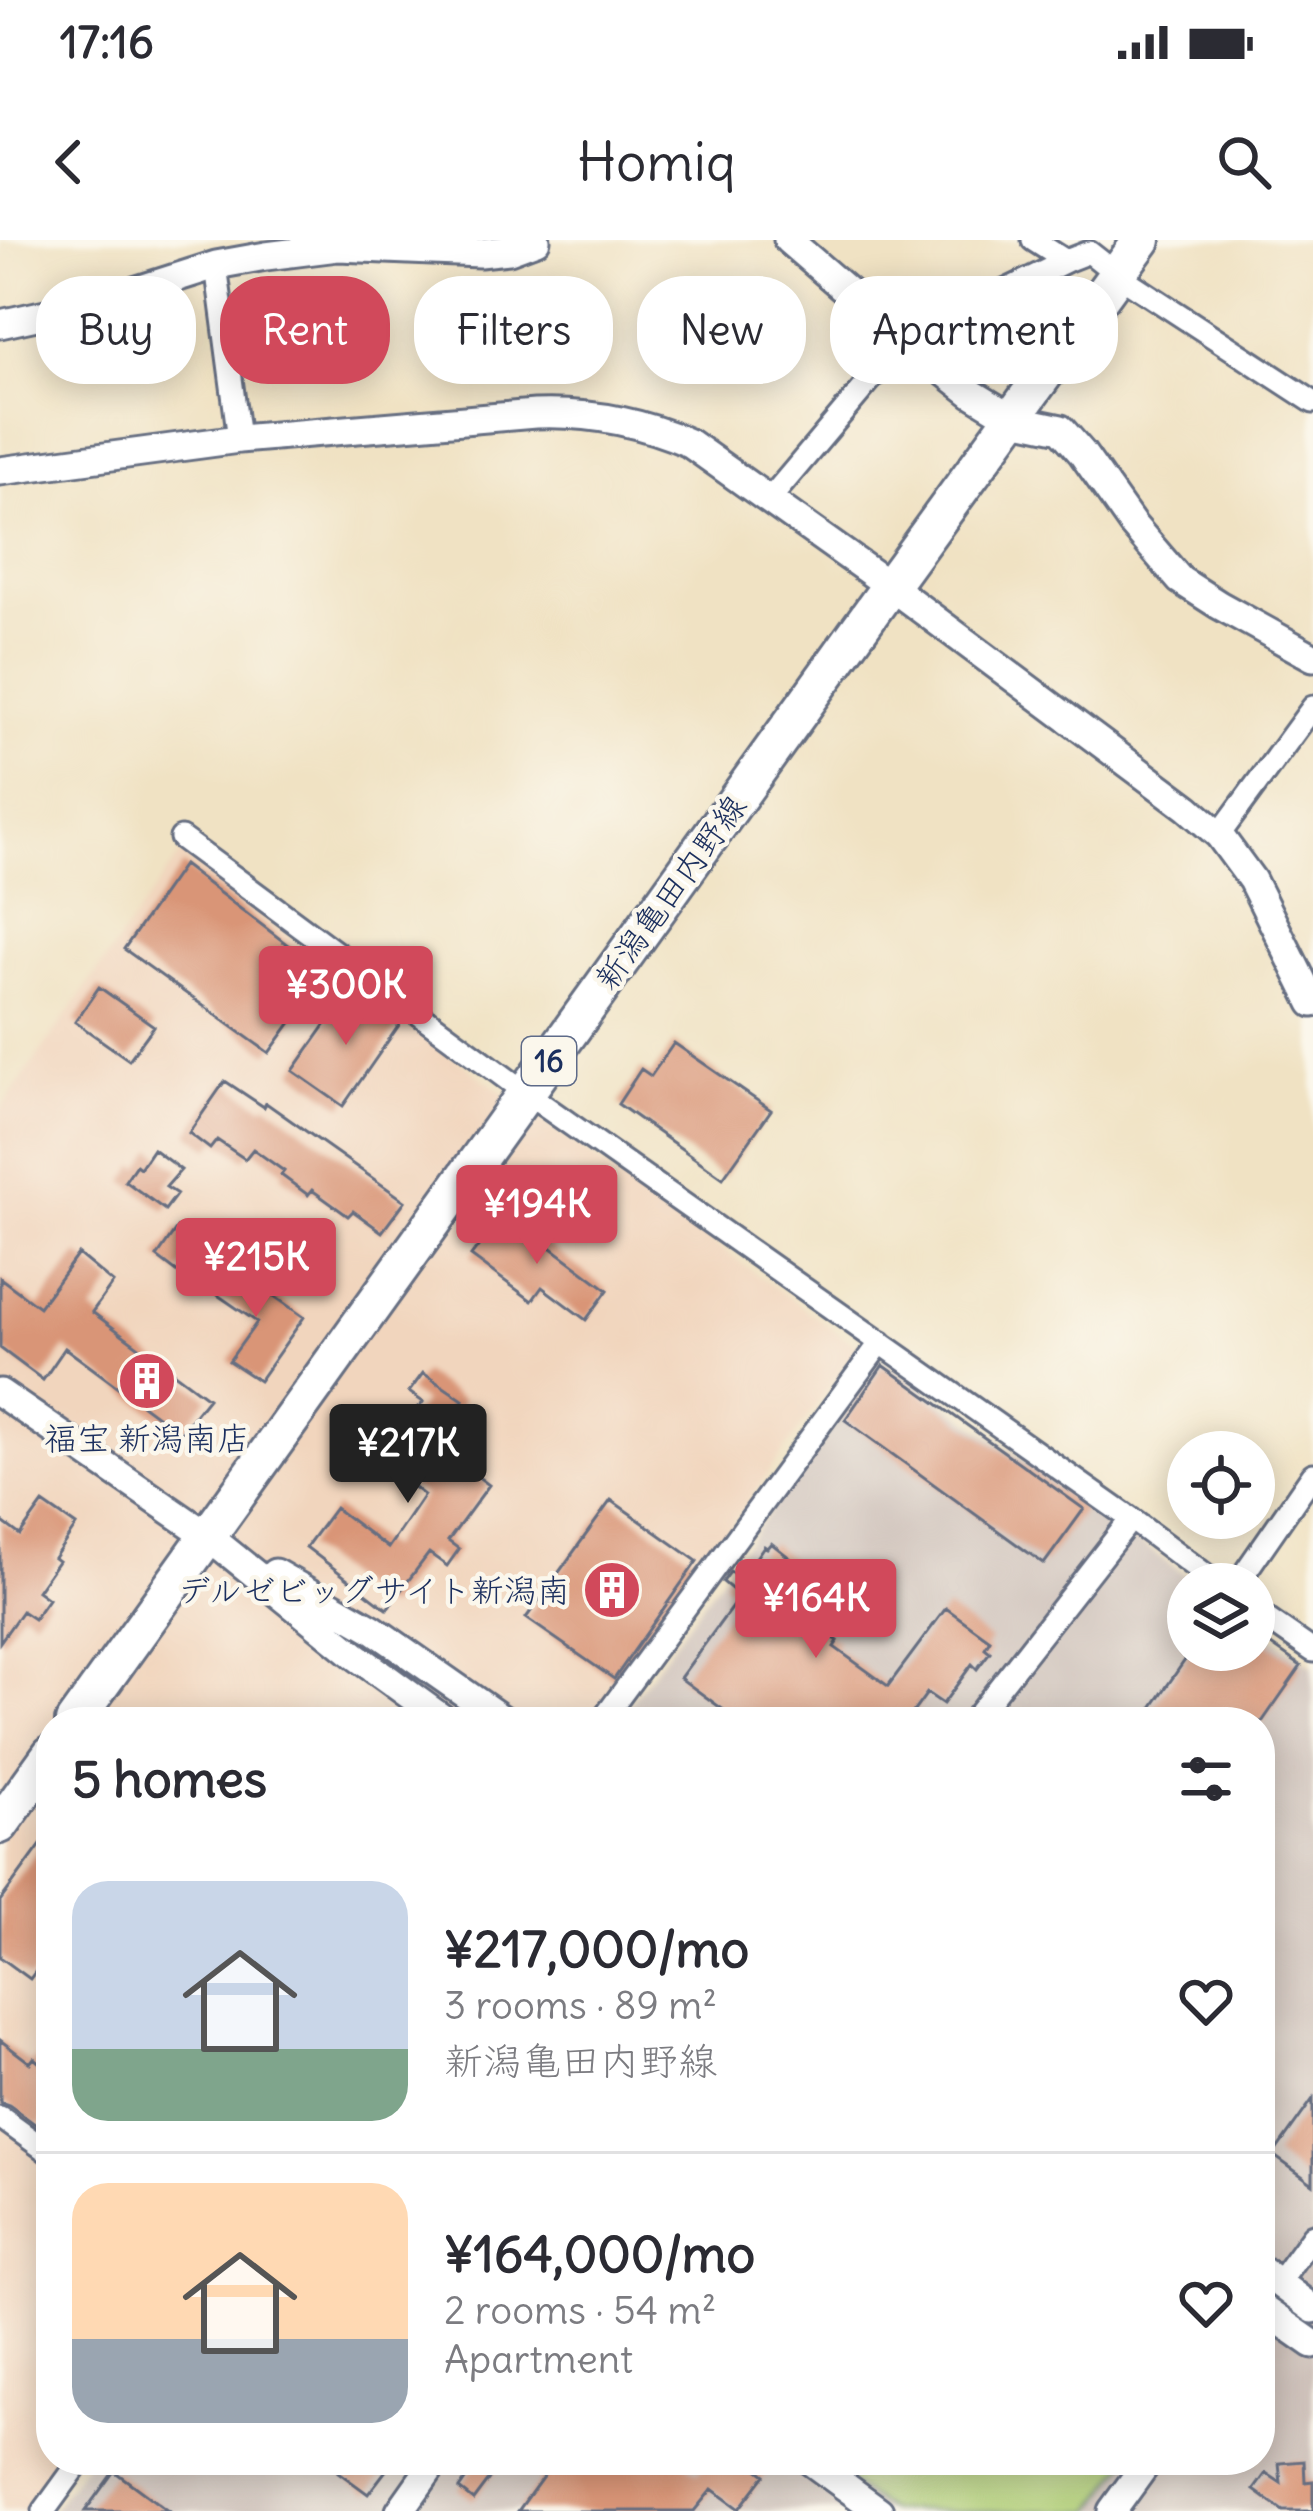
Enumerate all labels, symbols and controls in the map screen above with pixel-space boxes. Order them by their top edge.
text: 17:16 [60,14,154,70]
text: Homiq [577,128,736,196]
icon: back [36,129,102,195]
icon: search [1211,129,1277,195]
chip: Buy [36,276,196,384]
chip: Rent [220,276,390,384]
chip: Filters [414,276,613,384]
chip: New [637,276,806,384]
chip: Apartment [830,276,1118,384]
street label: 新潟亀田内野線 [585,786,755,998]
pin: ¥300K [262,946,430,1048]
text: ¥300K [286,960,406,1009]
road number: 16 [522,1037,576,1085]
pin: ¥194K [453,1165,621,1267]
text: ¥194K [483,1179,591,1228]
pin: ¥215K [172,1218,340,1320]
text: ¥215K [203,1232,309,1281]
building icon: 福宝 新潟南店 [116,1350,178,1412]
pin: ¥217K [324,1404,492,1506]
place label: 福宝 新潟南店 [44,1417,250,1459]
text: ¥217K [357,1418,459,1467]
map controls [1167,1431,1275,1671]
button: locate [1167,1431,1275,1539]
building icon: デルゼビッグサイト新潟南 [581,1559,643,1621]
pin: ¥164K [732,1559,900,1661]
button: layers [1167,1563,1275,1671]
place label: デルゼビッグサイト新潟南 [178,1569,570,1611]
text: ¥164K [762,1573,870,1622]
icon: filters [1173,1746,1239,1812]
text: 5 homes [72,1747,267,1811]
text: ¥217,000/mo [444,1917,749,1981]
icon: home [168,1929,312,2073]
icon: heart [1173,1968,1239,2034]
text: 3 rooms · 89 m² [444,1981,717,2030]
text: 新潟亀田内野線 [444,2037,717,2086]
text: ¥164,000/mo [444,2222,755,2286]
icon: home [168,2231,312,2375]
icon: heart [1173,2270,1239,2336]
text: 2 rooms · 54 m² [444,2286,716,2335]
text: Apartment [444,2335,633,2384]

